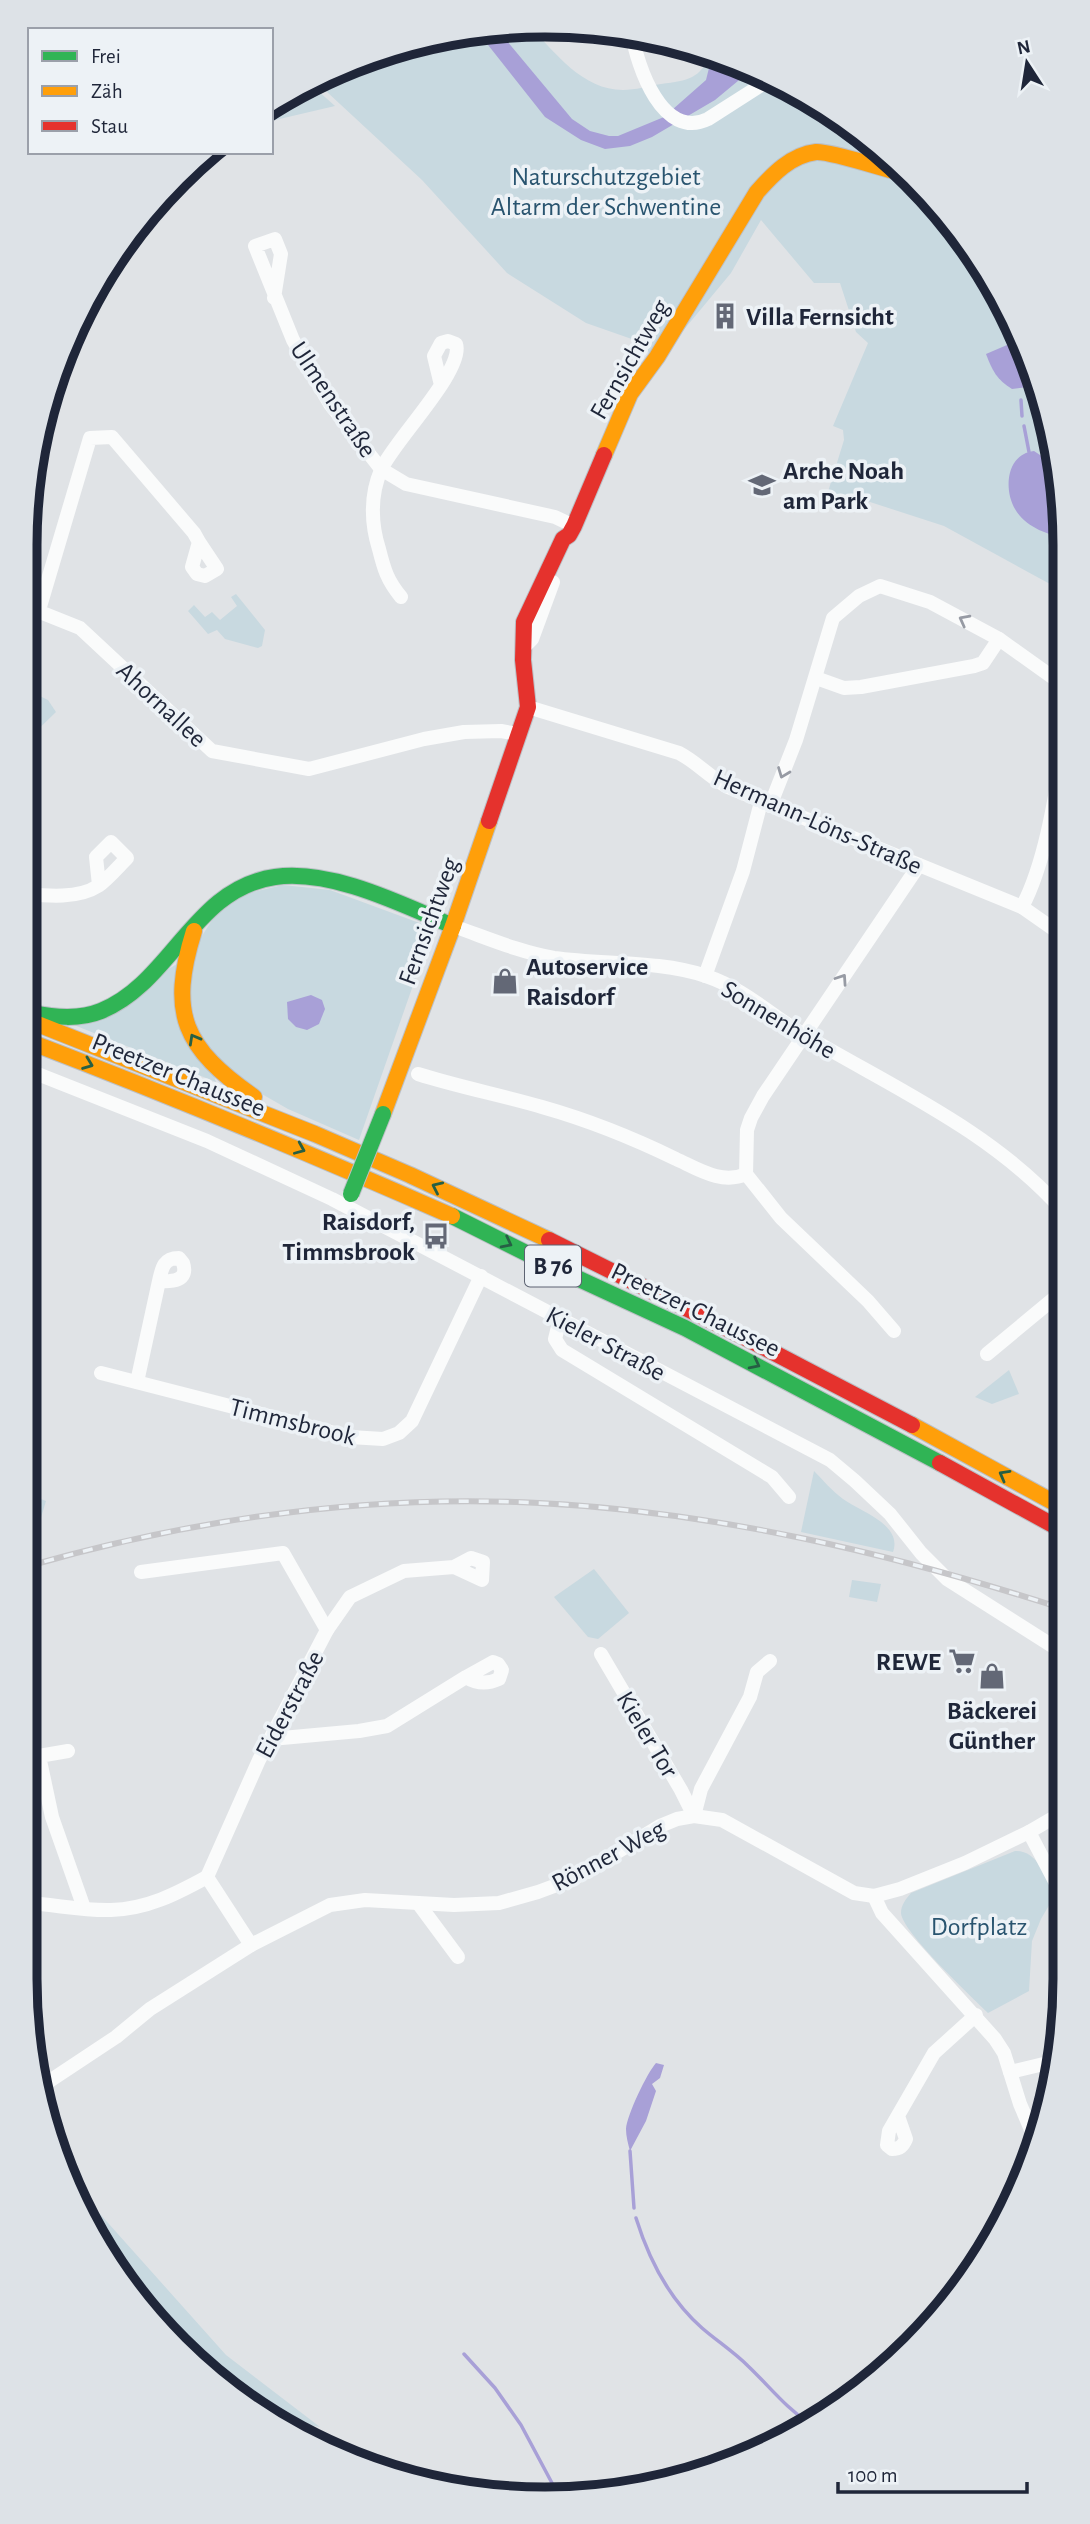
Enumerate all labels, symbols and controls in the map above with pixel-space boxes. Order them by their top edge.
legend [28,28,273,154]
north arrow [992,28,1062,98]
text: N [1015,37,1032,59]
text: Frei [91,46,121,67]
text: Zäh [91,81,123,102]
text: Stau [91,116,128,137]
park label: Naturschutzgebiet Altarm der Schwentine [491,164,721,220]
street label: Fernsichtweg [585,295,675,424]
building icon: Villa Fernsicht [710,301,740,331]
place label: Villa Fernsicht [746,304,894,330]
street label: Ulmenstraße [285,337,381,462]
place label: Arche Noah am Park [783,458,904,514]
school or university icon: Arche Noah am Park [747,470,777,500]
one-way arrow [959,615,971,628]
street label: Ahornallee [112,657,211,752]
street label: Hermann-Löns-Straße [710,764,926,880]
one-way arrow [777,766,791,778]
street label: Fernsichtweg [394,854,464,988]
place label: Autoservice Raisdorf [526,954,648,1010]
shop icon: Autoservice Raisdorf [490,966,520,996]
one-way arrow [834,974,846,987]
street label: Sonnenhöhe [717,976,840,1064]
street label: Preetzer Chaussee [88,1028,269,1122]
one-way arrow [188,1034,202,1047]
one-way arrow [82,1056,94,1070]
one-way arrow [292,1141,305,1155]
one-way arrow [432,1182,445,1196]
place label: Raisdorf, Timmsbrook [282,1209,415,1265]
bus stop icon: Raisdorf, Timmsbrook [421,1221,451,1251]
one-way arrow [500,1234,512,1248]
road number: B 76 [525,1246,581,1286]
street label: Preetzer Chaussee [607,1258,784,1362]
street label: Kieler Straße [542,1302,669,1386]
one-way arrow [748,1356,760,1370]
street label: Timmsbrook [227,1394,359,1450]
one-way arrow [999,1470,1012,1483]
supermarket icon: REWE [947,1646,977,1676]
street label: Eiderstraße [251,1647,329,1762]
place label: REWE [876,1649,941,1675]
shop icon: Bäckerei Günther [977,1661,1007,1691]
street label: Kieler Tor [611,1687,683,1783]
place label: Bäckerei Günther [947,1698,1037,1754]
street label: Rönner Weg [548,1815,669,1896]
park label: Dorfplatz [931,1914,1027,1940]
scale bar [838,2450,1027,2494]
text: 100 m [848,2465,898,2486]

